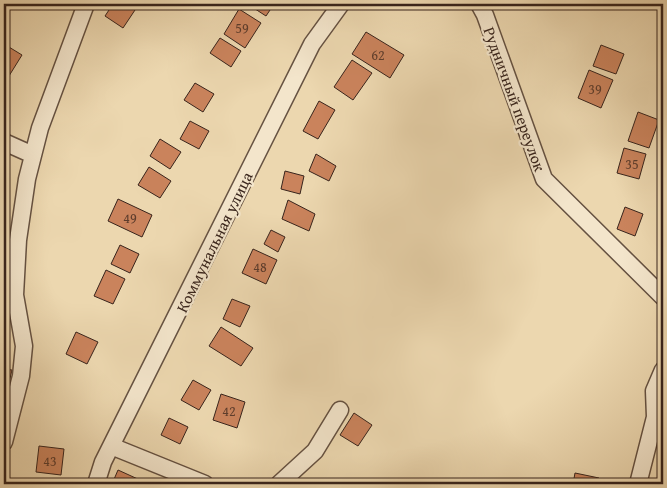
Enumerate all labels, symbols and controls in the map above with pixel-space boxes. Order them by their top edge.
house number: 59 [235,18,249,38]
street label: Рудничный переулок [478,23,553,175]
house number: 62 [371,45,385,65]
house number: 39 [588,79,602,99]
house number: 35 [625,154,639,174]
street label: Коммунальная улица [169,167,259,316]
house number: 49 [123,208,137,228]
house number: 48 [253,257,267,277]
house number: 42 [222,401,236,421]
house number: 43 [43,451,57,471]

